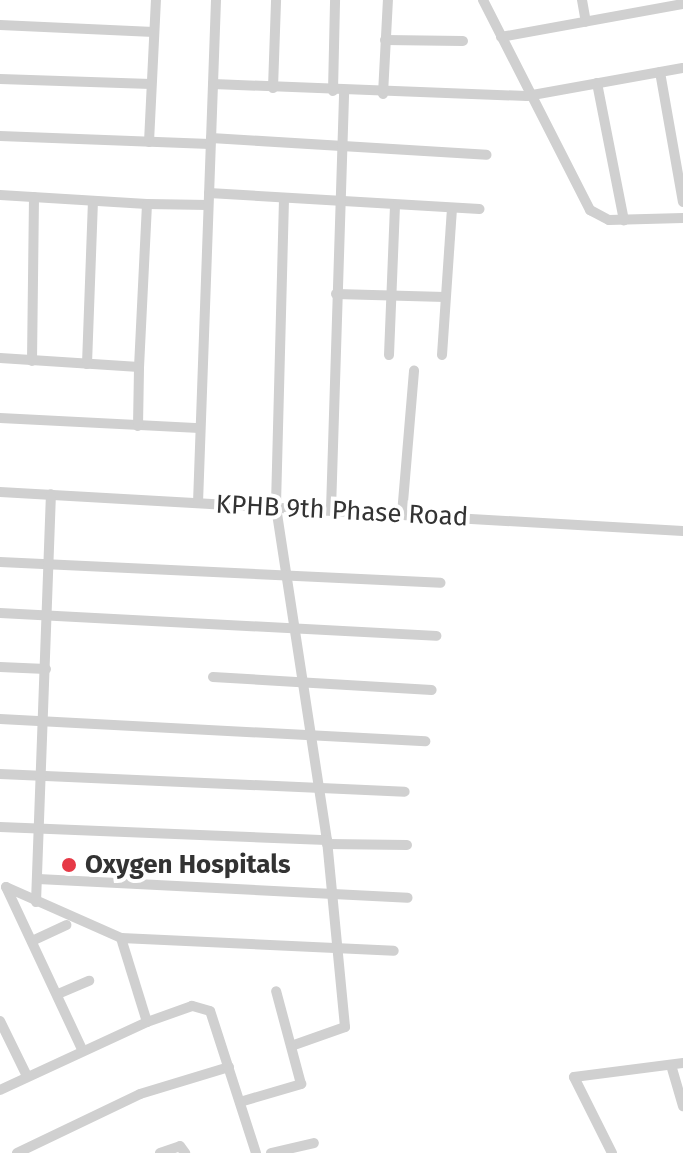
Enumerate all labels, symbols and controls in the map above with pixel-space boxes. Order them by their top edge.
street label: KPHB 9th Phase Road [215,489,469,533]
place label: Oxygen Hospitals [85,849,291,881]
marker: Oxygen Hospitals [60,856,78,874]

